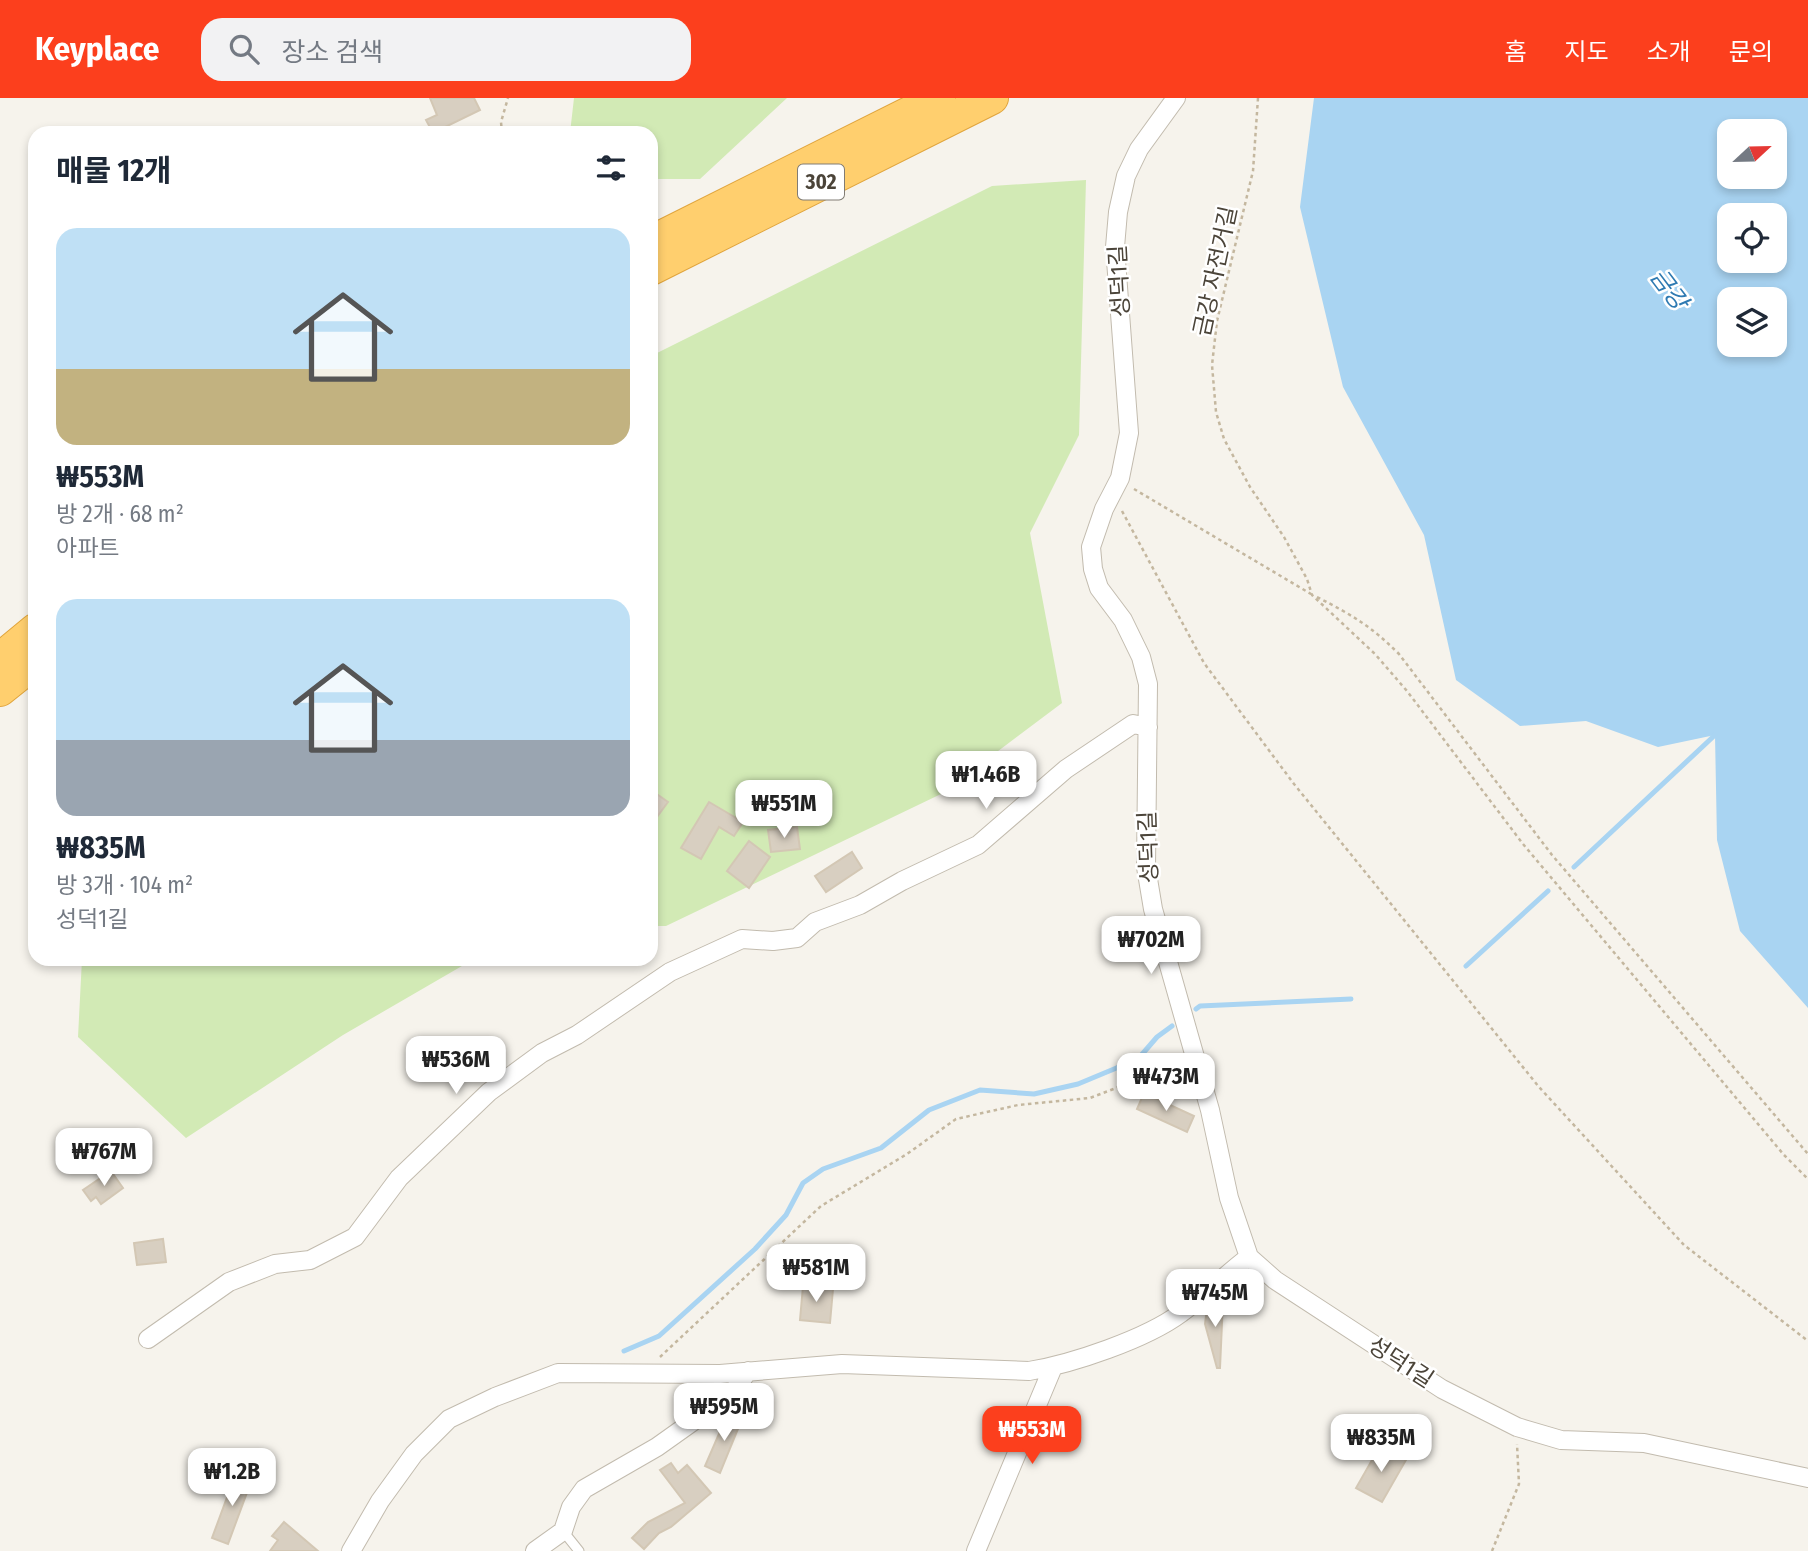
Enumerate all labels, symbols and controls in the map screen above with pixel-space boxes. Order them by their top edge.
search box [201,18,691,81]
text: Keyplace [35,29,159,69]
icon: search [225,30,263,68]
text: 장소 검색 [281,37,383,68]
text: 홈 [1504,38,1526,66]
text: 지도 [1564,38,1609,66]
text: 소개 [1647,38,1691,66]
text: 문의 [1729,38,1773,66]
north arrow [1717,119,1787,189]
map controls [1717,119,1787,357]
icon: filters [592,149,630,187]
text: 매물 12개 [56,153,172,189]
road number: 302 [798,164,844,200]
street label: 금강 자전거길 [1188,203,1242,339]
button: locate [1717,203,1787,273]
street label: 성덕1길 [1103,244,1135,318]
water label: 금강 [1645,263,1695,317]
icon: home [280,274,406,400]
button: layers [1717,287,1787,357]
text: ₩553M [56,459,144,495]
text: 방 2개 · 68 m² [56,500,184,528]
text: 아파트 [56,534,119,562]
icon: home [280,645,406,771]
pin: ₩1.46B [929,752,1043,811]
text: ₩1.46B [952,760,1020,788]
pin: ₩551M [735,780,833,840]
text: ₩551M [751,789,817,817]
street label: 성덕1길 [1133,810,1163,884]
text: ₩835M [56,830,146,866]
text: 방 3개 · 104 m² [56,871,193,899]
text: 성덕1길 [56,905,128,933]
pin: ₩702M [1102,916,1200,976]
text: ₩702M [1118,925,1184,953]
pin: ₩536M [407,1037,505,1096]
text: ₩536M [422,1045,490,1073]
pin: ₩473M [1117,1054,1215,1113]
text: ₩473M [1133,1062,1199,1090]
pin: ₩767M [55,1128,153,1188]
text: ₩767M [71,1137,137,1165]
pin: ₩581M [767,1244,865,1304]
text: ₩581M [783,1253,849,1281]
pin: ₩745M [1166,1270,1264,1329]
text: ₩745M [1182,1278,1248,1306]
street label: 성덕1길 [1363,1331,1439,1393]
pin: ₩595M [675,1384,773,1443]
text: ₩595M [690,1392,758,1420]
pin: ₩553M [983,1406,1081,1466]
pin: ₩835M [1332,1414,1430,1474]
text: ₩553M [998,1415,1066,1443]
text: ₩835M [1347,1423,1415,1451]
pin: ₩1.2B [183,1448,281,1508]
text: ₩1.2B [204,1457,260,1485]

